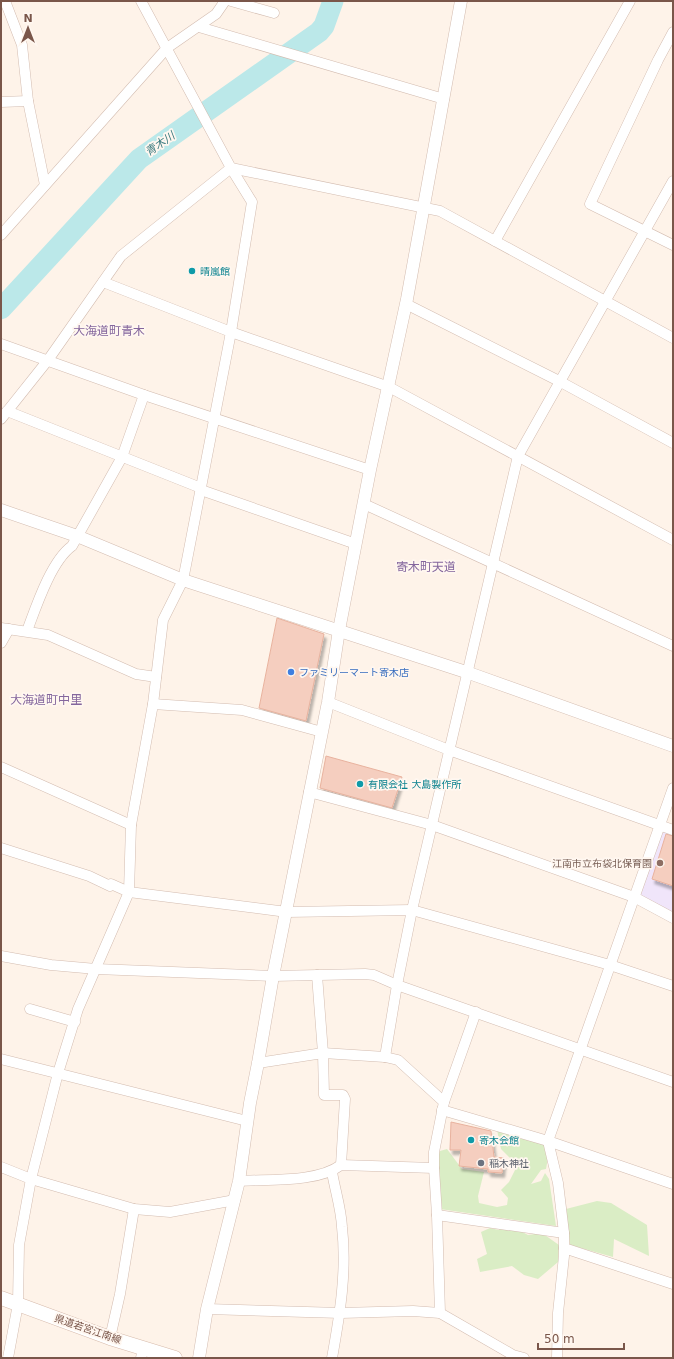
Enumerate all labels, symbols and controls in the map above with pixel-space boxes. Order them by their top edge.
north arrow [8,8,48,48]
text: N [23,12,33,25]
water label: 青木川 [143,129,178,159]
marker: 晴嵐館 [187,266,197,276]
place label: 晴嵐館 [200,266,230,277]
district label: 大海道町青木 [73,324,145,338]
district label: 寄木町天道 [396,560,456,574]
marker: ファミリーマート寄木店 [286,667,296,677]
place label: ファミリーマート寄木店 [299,667,409,678]
district label: 大海道町中里 [10,693,82,707]
marker: 有限会社 大島製作所 [355,779,365,789]
place label: 有限会社 大島製作所 [368,779,461,790]
place label: 江南市立布袋北保育園 [552,858,652,869]
marker: 江南市立布袋北保育園 [655,858,665,868]
marker: 寄木会館 [466,1135,476,1145]
place label: 寄木会館 [479,1135,519,1146]
marker: 稲木神社 [476,1158,486,1168]
place label: 稲木神社 [489,1158,529,1169]
street label: 県道若宮江南線 [53,1312,123,1346]
scale bar [538,1325,624,1351]
text: 50 m [544,1332,575,1346]

